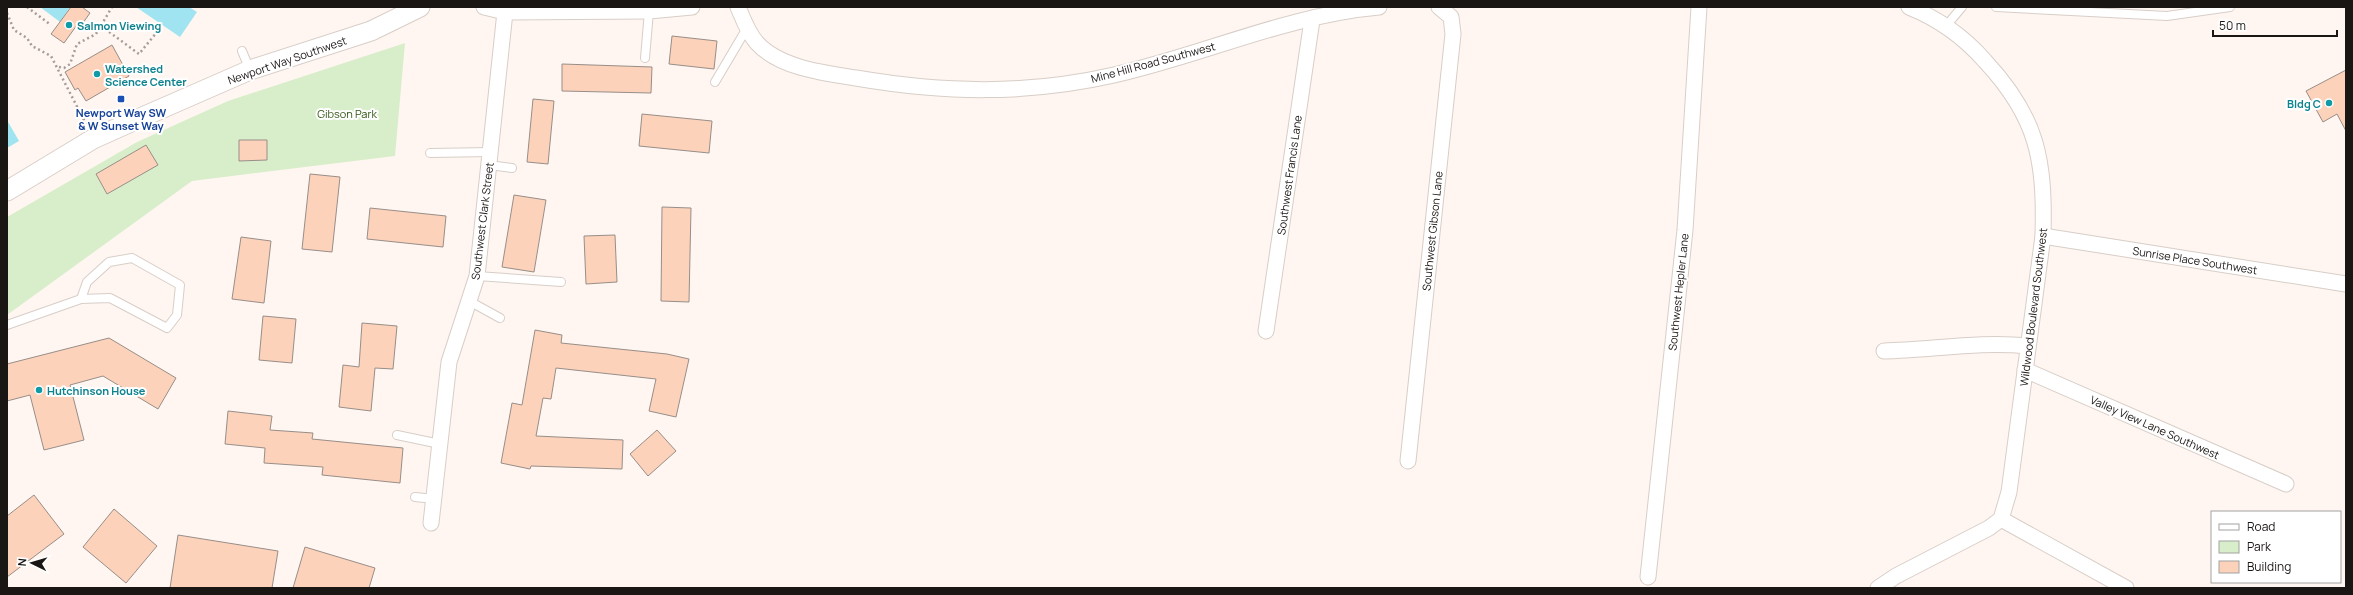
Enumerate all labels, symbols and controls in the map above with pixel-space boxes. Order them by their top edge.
scale bar [2213,12,2337,38]
text: 50 m [2219,17,2246,34]
place label: Salmon Viewing [77,18,161,33]
marker: Salmon Viewing [64,20,74,30]
street label: Newport Way Southwest [225,33,349,87]
street label: Mine Hill Road Southwest [1089,38,1217,86]
place label: Watershed Science Center [105,61,187,89]
marker: Watershed Science Center [92,69,102,79]
marker: Newport Way SW & W Sunset Way [116,94,126,104]
place label: Bldg C [2287,96,2321,111]
marker: Bldg C [2324,98,2334,108]
place label: Newport Way SW & W Sunset Way [76,105,166,133]
park label: Gibson Park [317,106,377,121]
street label: Southwest Francis Lane [1273,114,1305,236]
street label: Southwest Clark Street [467,161,497,281]
street label: Southwest Gibson Lane [1418,170,1446,292]
street label: Wildwood Boulevard Southwest [2016,227,2050,387]
street label: Southwest Hepler Lane [1664,232,1692,351]
street label: Sunrise Place Southwest [2131,243,2259,277]
place label: Hutchinson House [47,383,146,398]
marker: Hutchinson House [34,385,44,395]
street label: Valley View Lane Southwest [2088,392,2222,462]
legend [2211,511,2341,583]
text: Road [2247,518,2275,535]
text: Park [2247,538,2272,555]
north arrow [12,543,52,583]
text: N [14,557,29,567]
text: Building [2247,558,2291,575]

